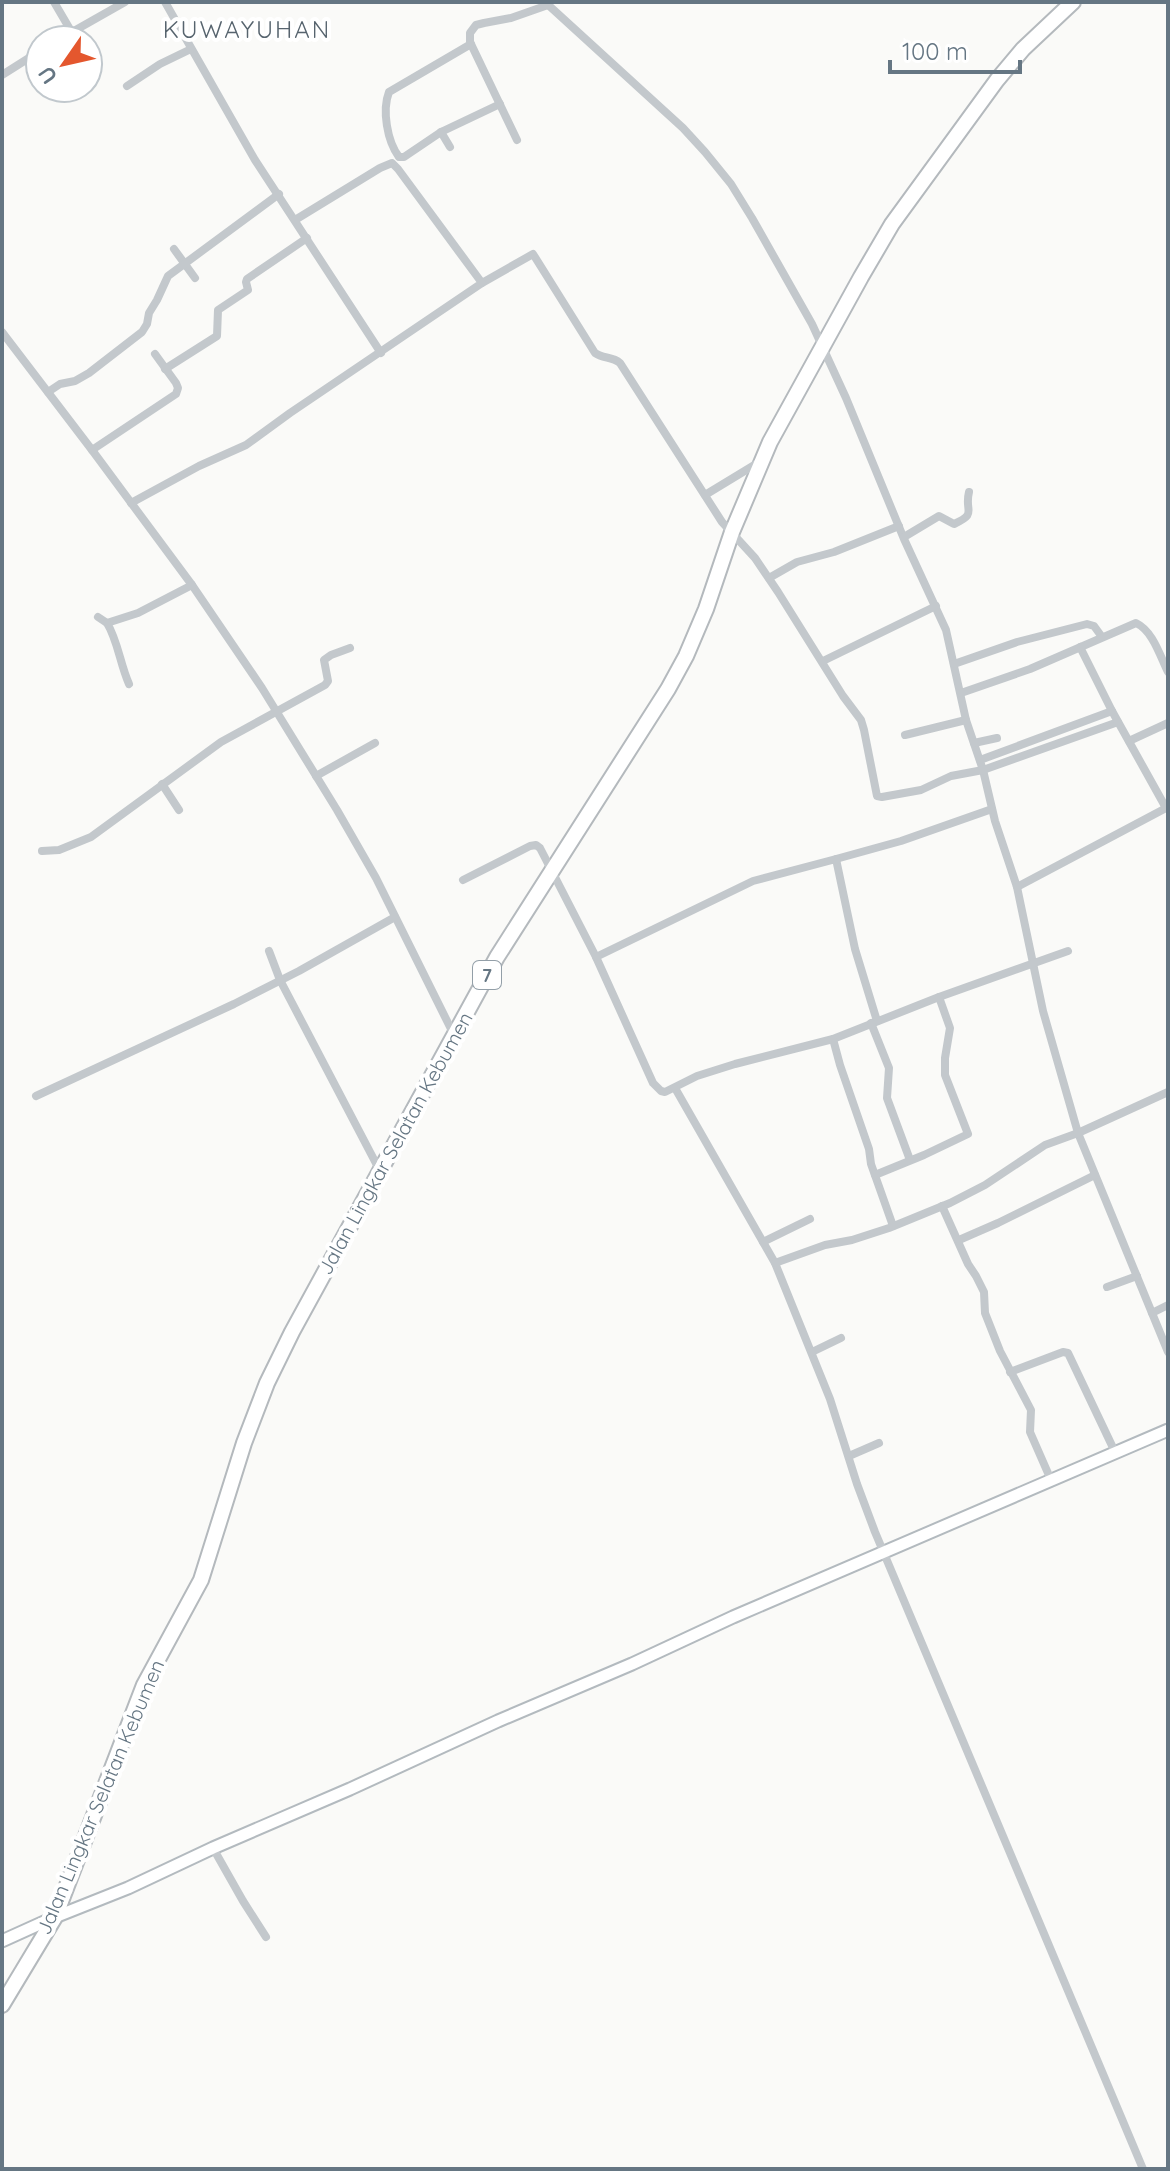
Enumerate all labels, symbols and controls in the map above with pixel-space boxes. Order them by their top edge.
district label: KUWAYUHAN [163,14,331,44]
north arrow [24,24,104,104]
scale bar [890,24,1020,74]
text: 100 m [902,36,968,66]
text: U [31,61,63,89]
road number: 7 [473,961,501,989]
street label: Jalan Lingkar Selatan Kebumen [312,1007,478,1279]
street label: Jalan Lingkar Selatan Kebumen [31,1656,169,1938]

